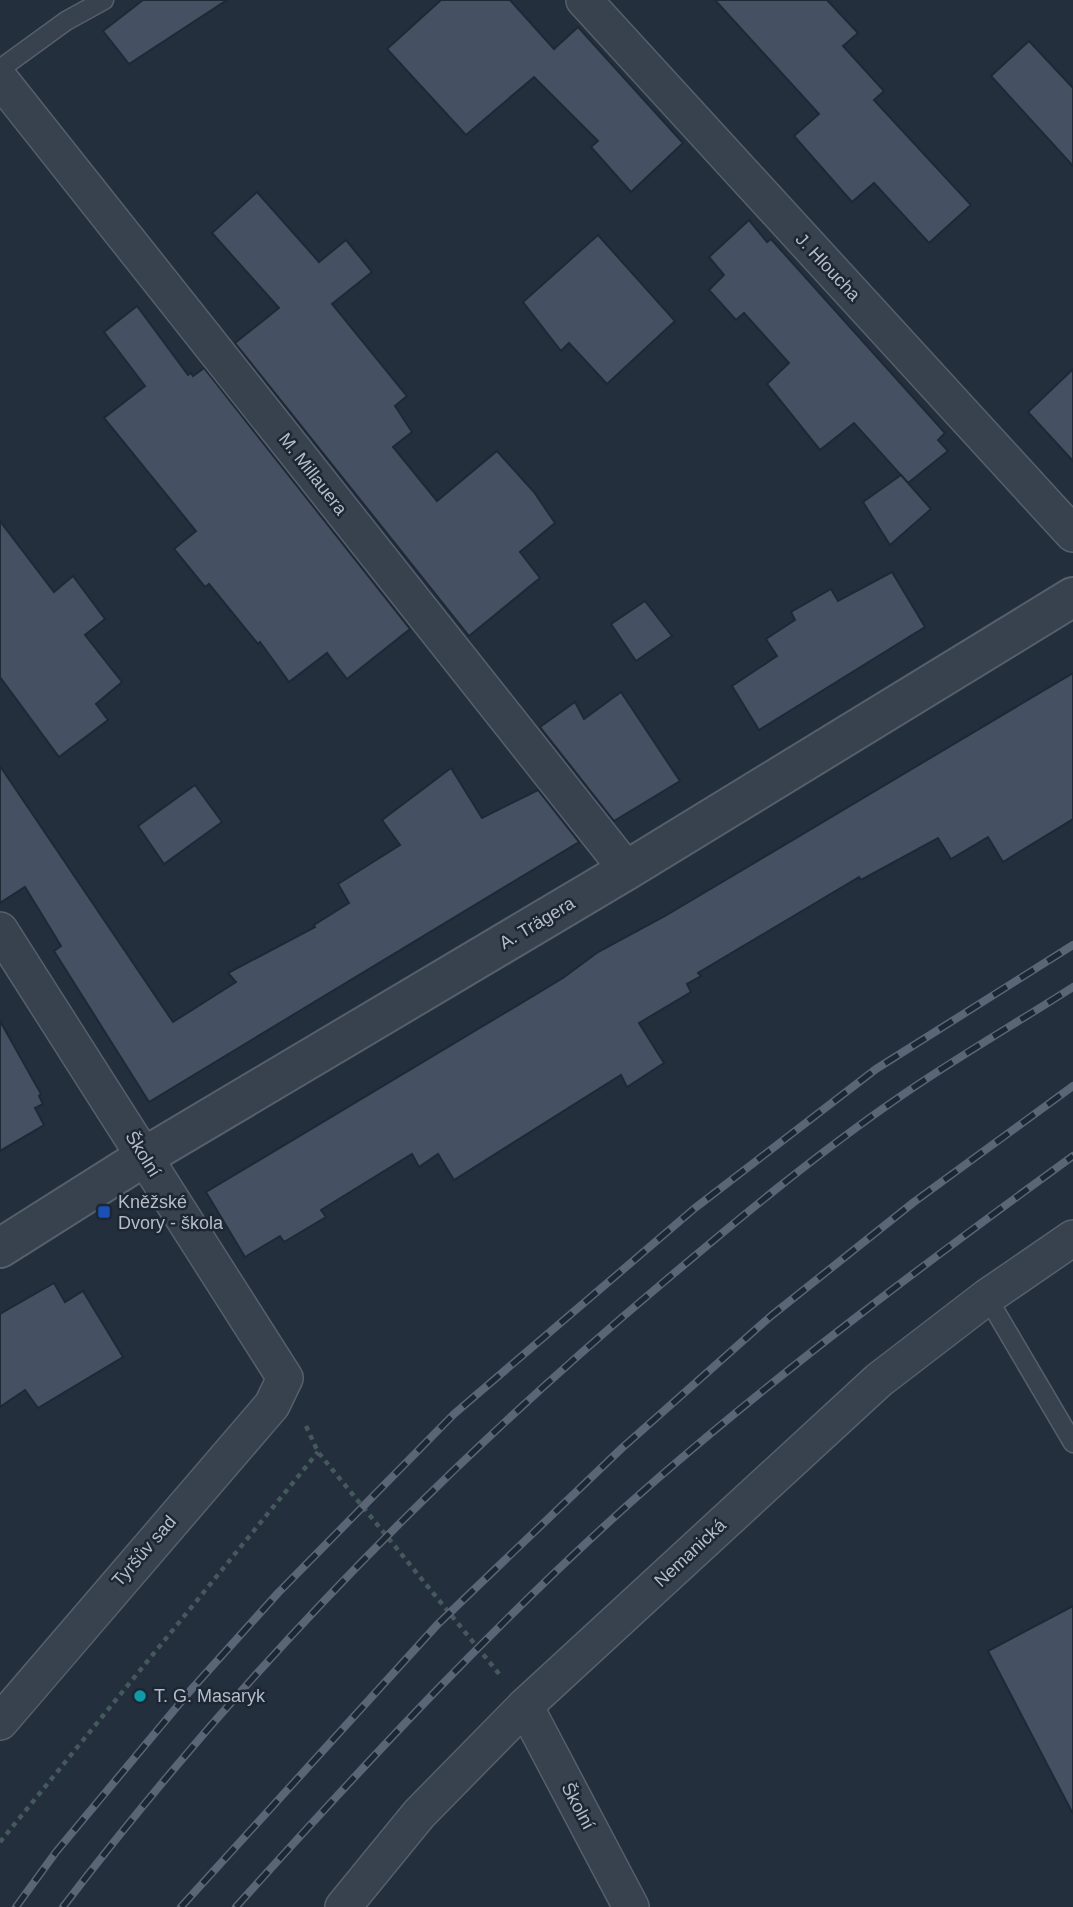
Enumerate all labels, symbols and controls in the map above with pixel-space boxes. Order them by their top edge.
street label: J. Hloucha [792,229,865,306]
street label: M. Millauera [275,429,352,520]
street label: A. Trägera [496,892,579,953]
street label: Školní [121,1127,166,1181]
place label: Kněžské Dvory - škola [118,1192,224,1233]
marker: Kněžské Dvory - škola [96,1204,112,1220]
street label: Tyršův sad [108,1512,180,1590]
street label: Nemanická [650,1514,730,1591]
place label: T. G. Masaryk [154,1686,266,1706]
marker: T. G. Masaryk [132,1688,148,1704]
street label: Školní [557,1779,599,1833]

